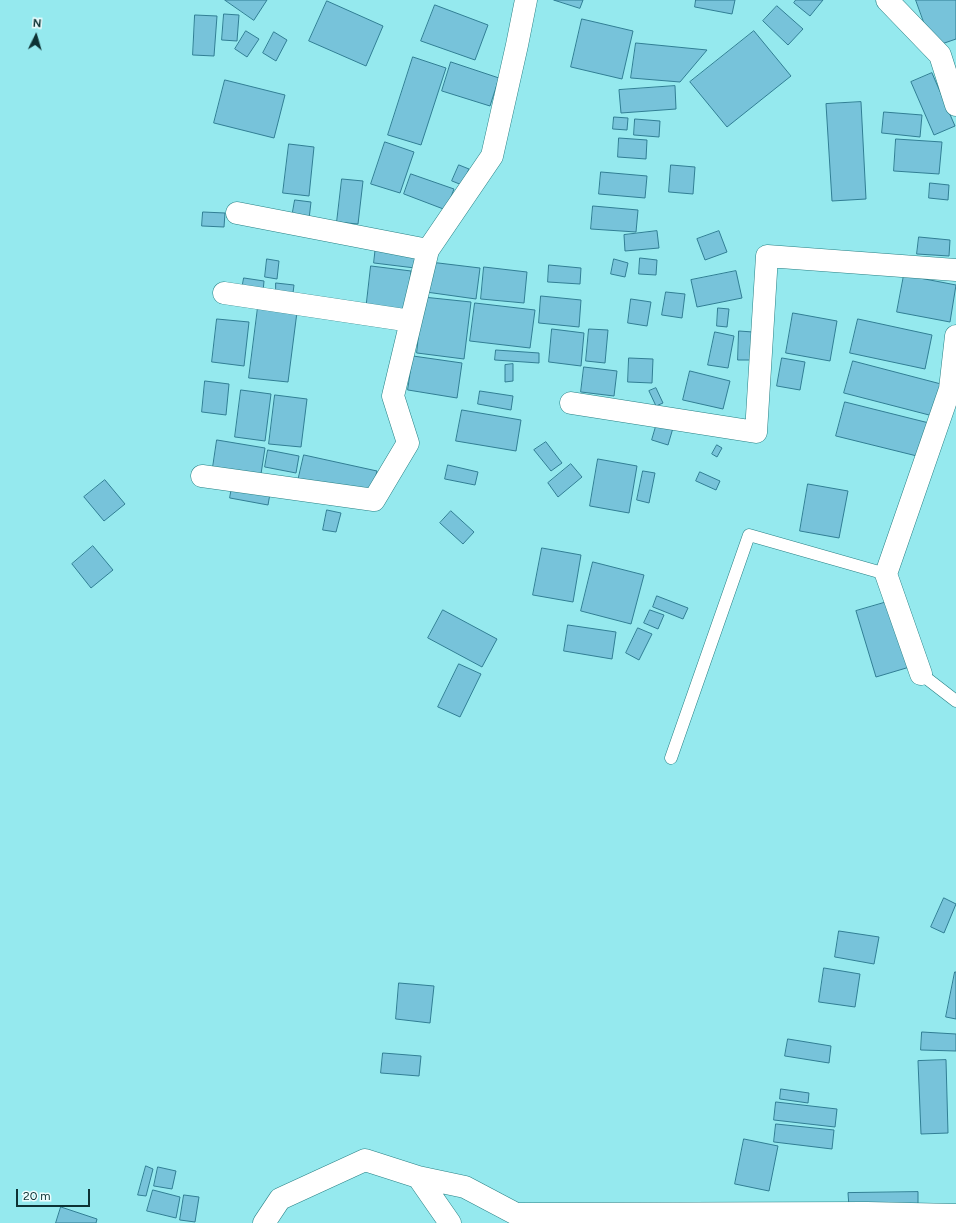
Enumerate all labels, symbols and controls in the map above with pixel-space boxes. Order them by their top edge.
north arrow [16,16,56,56]
text: N [32,17,42,30]
scale bar [18,1181,92,1207]
text: 20 m [23,1189,51,1203]

